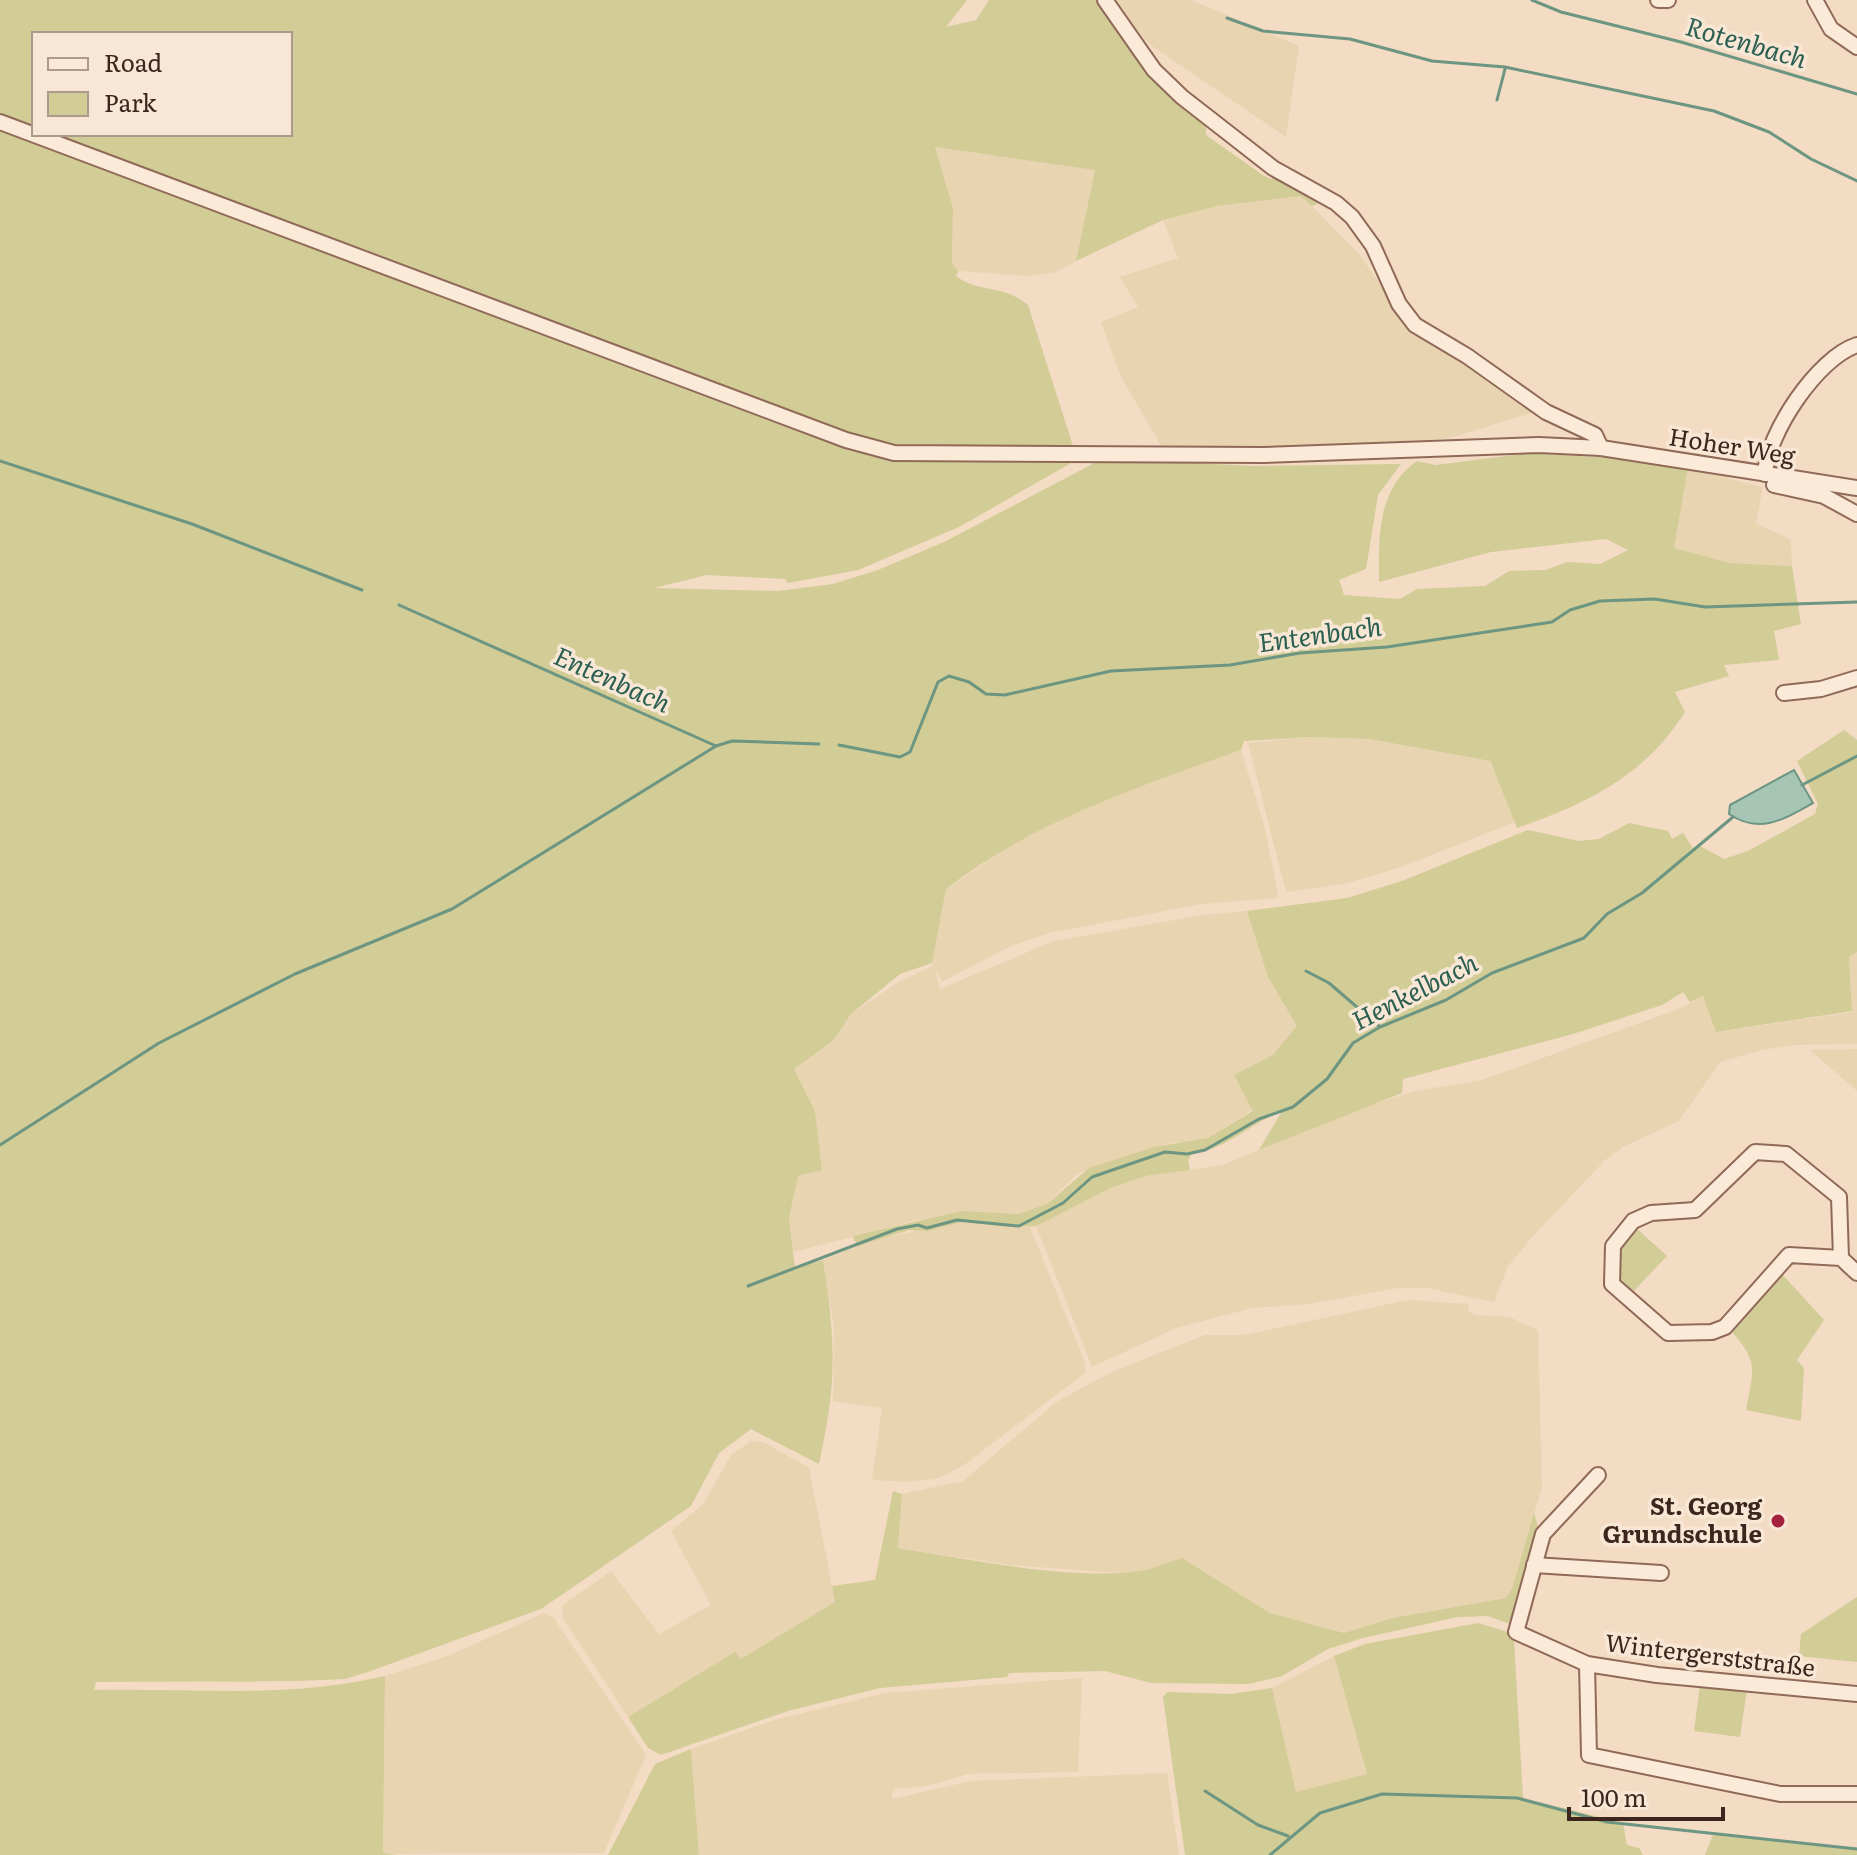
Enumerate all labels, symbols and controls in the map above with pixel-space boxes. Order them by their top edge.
water label: Rotenbach [1682,5,1812,76]
legend [32,32,292,136]
text: Road [104,44,163,79]
text: Park [104,84,157,119]
street label: Hoher Weg [1667,417,1799,472]
water label: Entenbach [1255,605,1384,660]
water label: Entenbach [548,635,678,721]
water label: Henkelbach [1344,941,1484,1038]
place label: St. Georg Grundschule [1603,1487,1762,1550]
marker: St. Georg Grundschule [1769,1512,1787,1530]
street label: Wintergerststraße [1603,1623,1817,1684]
scale bar [1569,1771,1723,1821]
text: 100 m [1581,1779,1647,1814]

